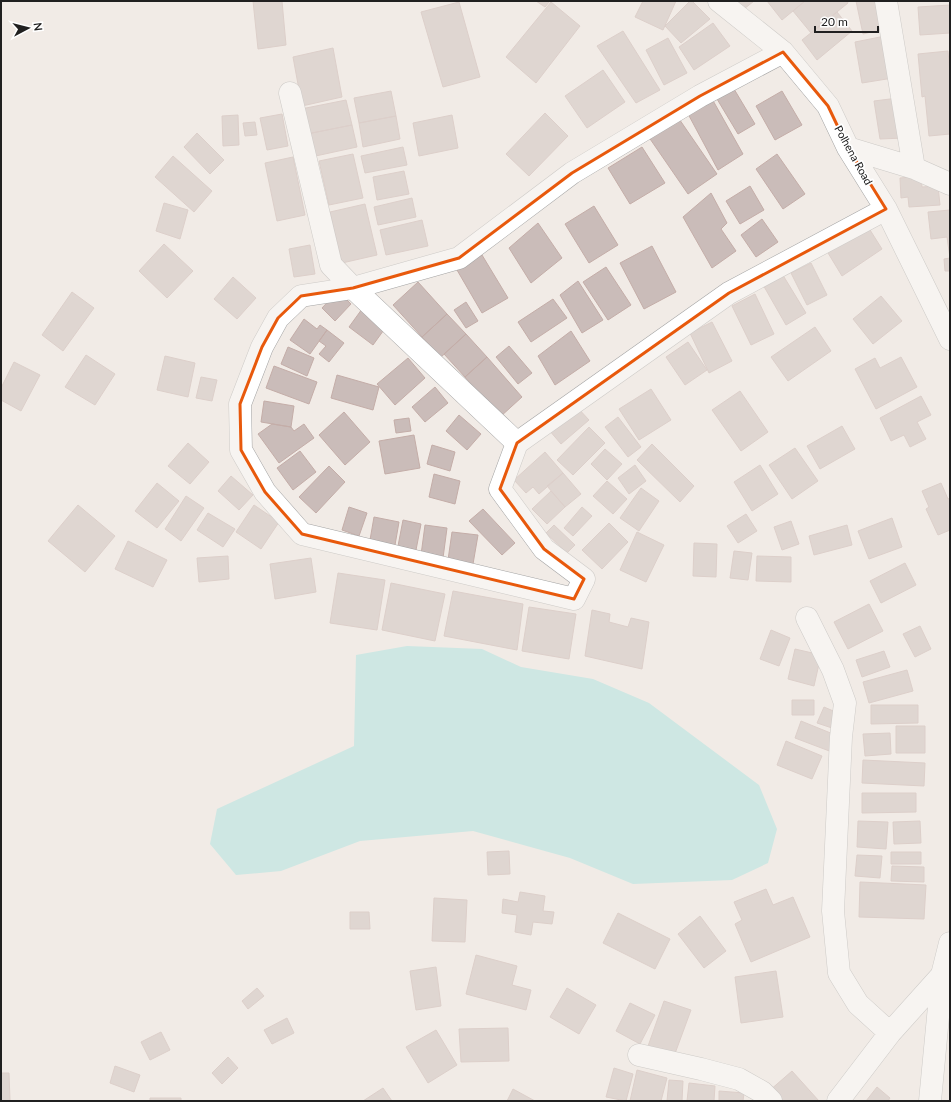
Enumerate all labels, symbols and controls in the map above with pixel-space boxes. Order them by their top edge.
north arrow [8,8,48,48]
scale bar [815,8,878,34]
text: 20 m [821,14,848,29]
text: N [31,22,45,32]
street label: Polhena Road [832,123,876,187]

